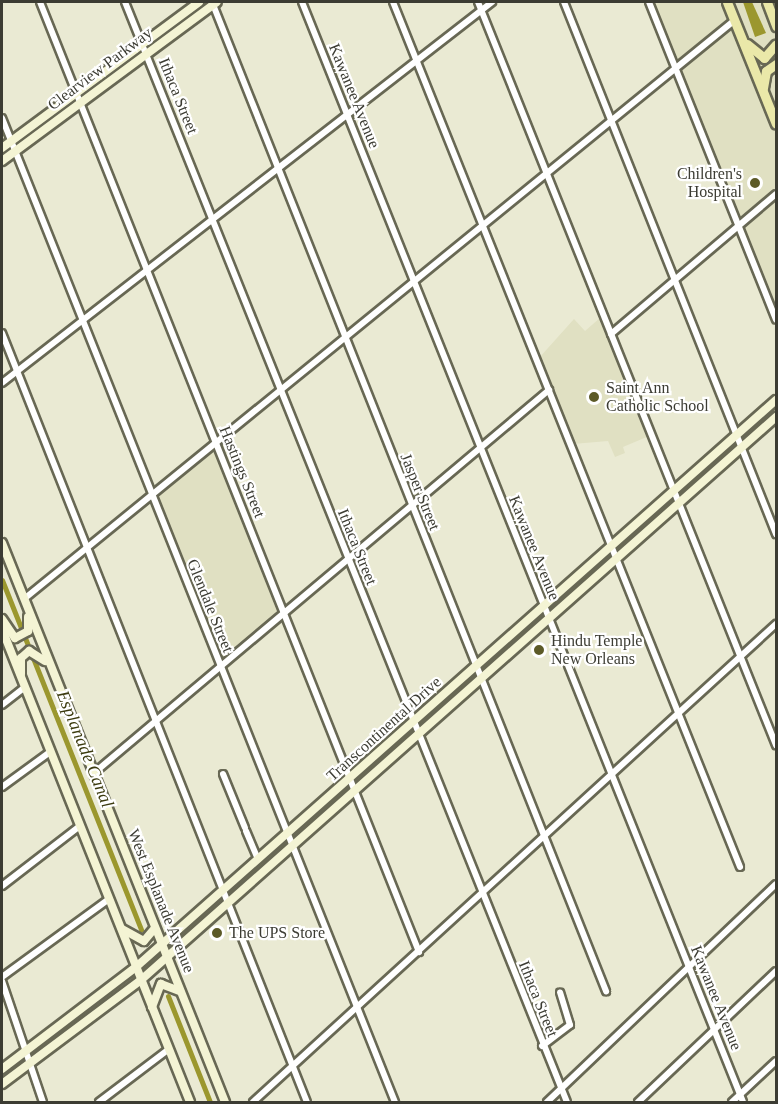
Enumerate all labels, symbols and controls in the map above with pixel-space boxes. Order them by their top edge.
street label: Clearview Parkway [44,23,156,115]
street label: Kawanee Avenue [324,40,384,152]
street label: Ithaca Street [154,55,202,137]
place label: Children's Hospital [677,164,742,202]
marker: Children's Hospital [746,174,764,192]
place label: Saint Ann Catholic School [606,378,709,416]
marker: Saint Ann Catholic School [587,390,601,404]
street label: Hastings Street [215,423,269,521]
street label: Jasper Street [396,451,444,533]
street label: Kawanee Avenue [504,492,564,604]
street label: Ithaca Street [333,506,381,588]
street label: Glendale Street [183,556,237,656]
place label: Hindu Temple New Orleans [551,631,643,669]
marker: Hindu Temple New Orleans [532,643,546,657]
street label: Transcontinental Drive [323,673,445,785]
water label: Esplanade Canal [52,687,118,811]
street label: West Esplanade Avenue [123,826,199,976]
place label: The UPS Store [229,923,325,943]
marker: The UPS Store [210,926,224,940]
street label: Kawanee Avenue [686,942,746,1054]
street label: Ithaca Street [514,958,562,1040]

